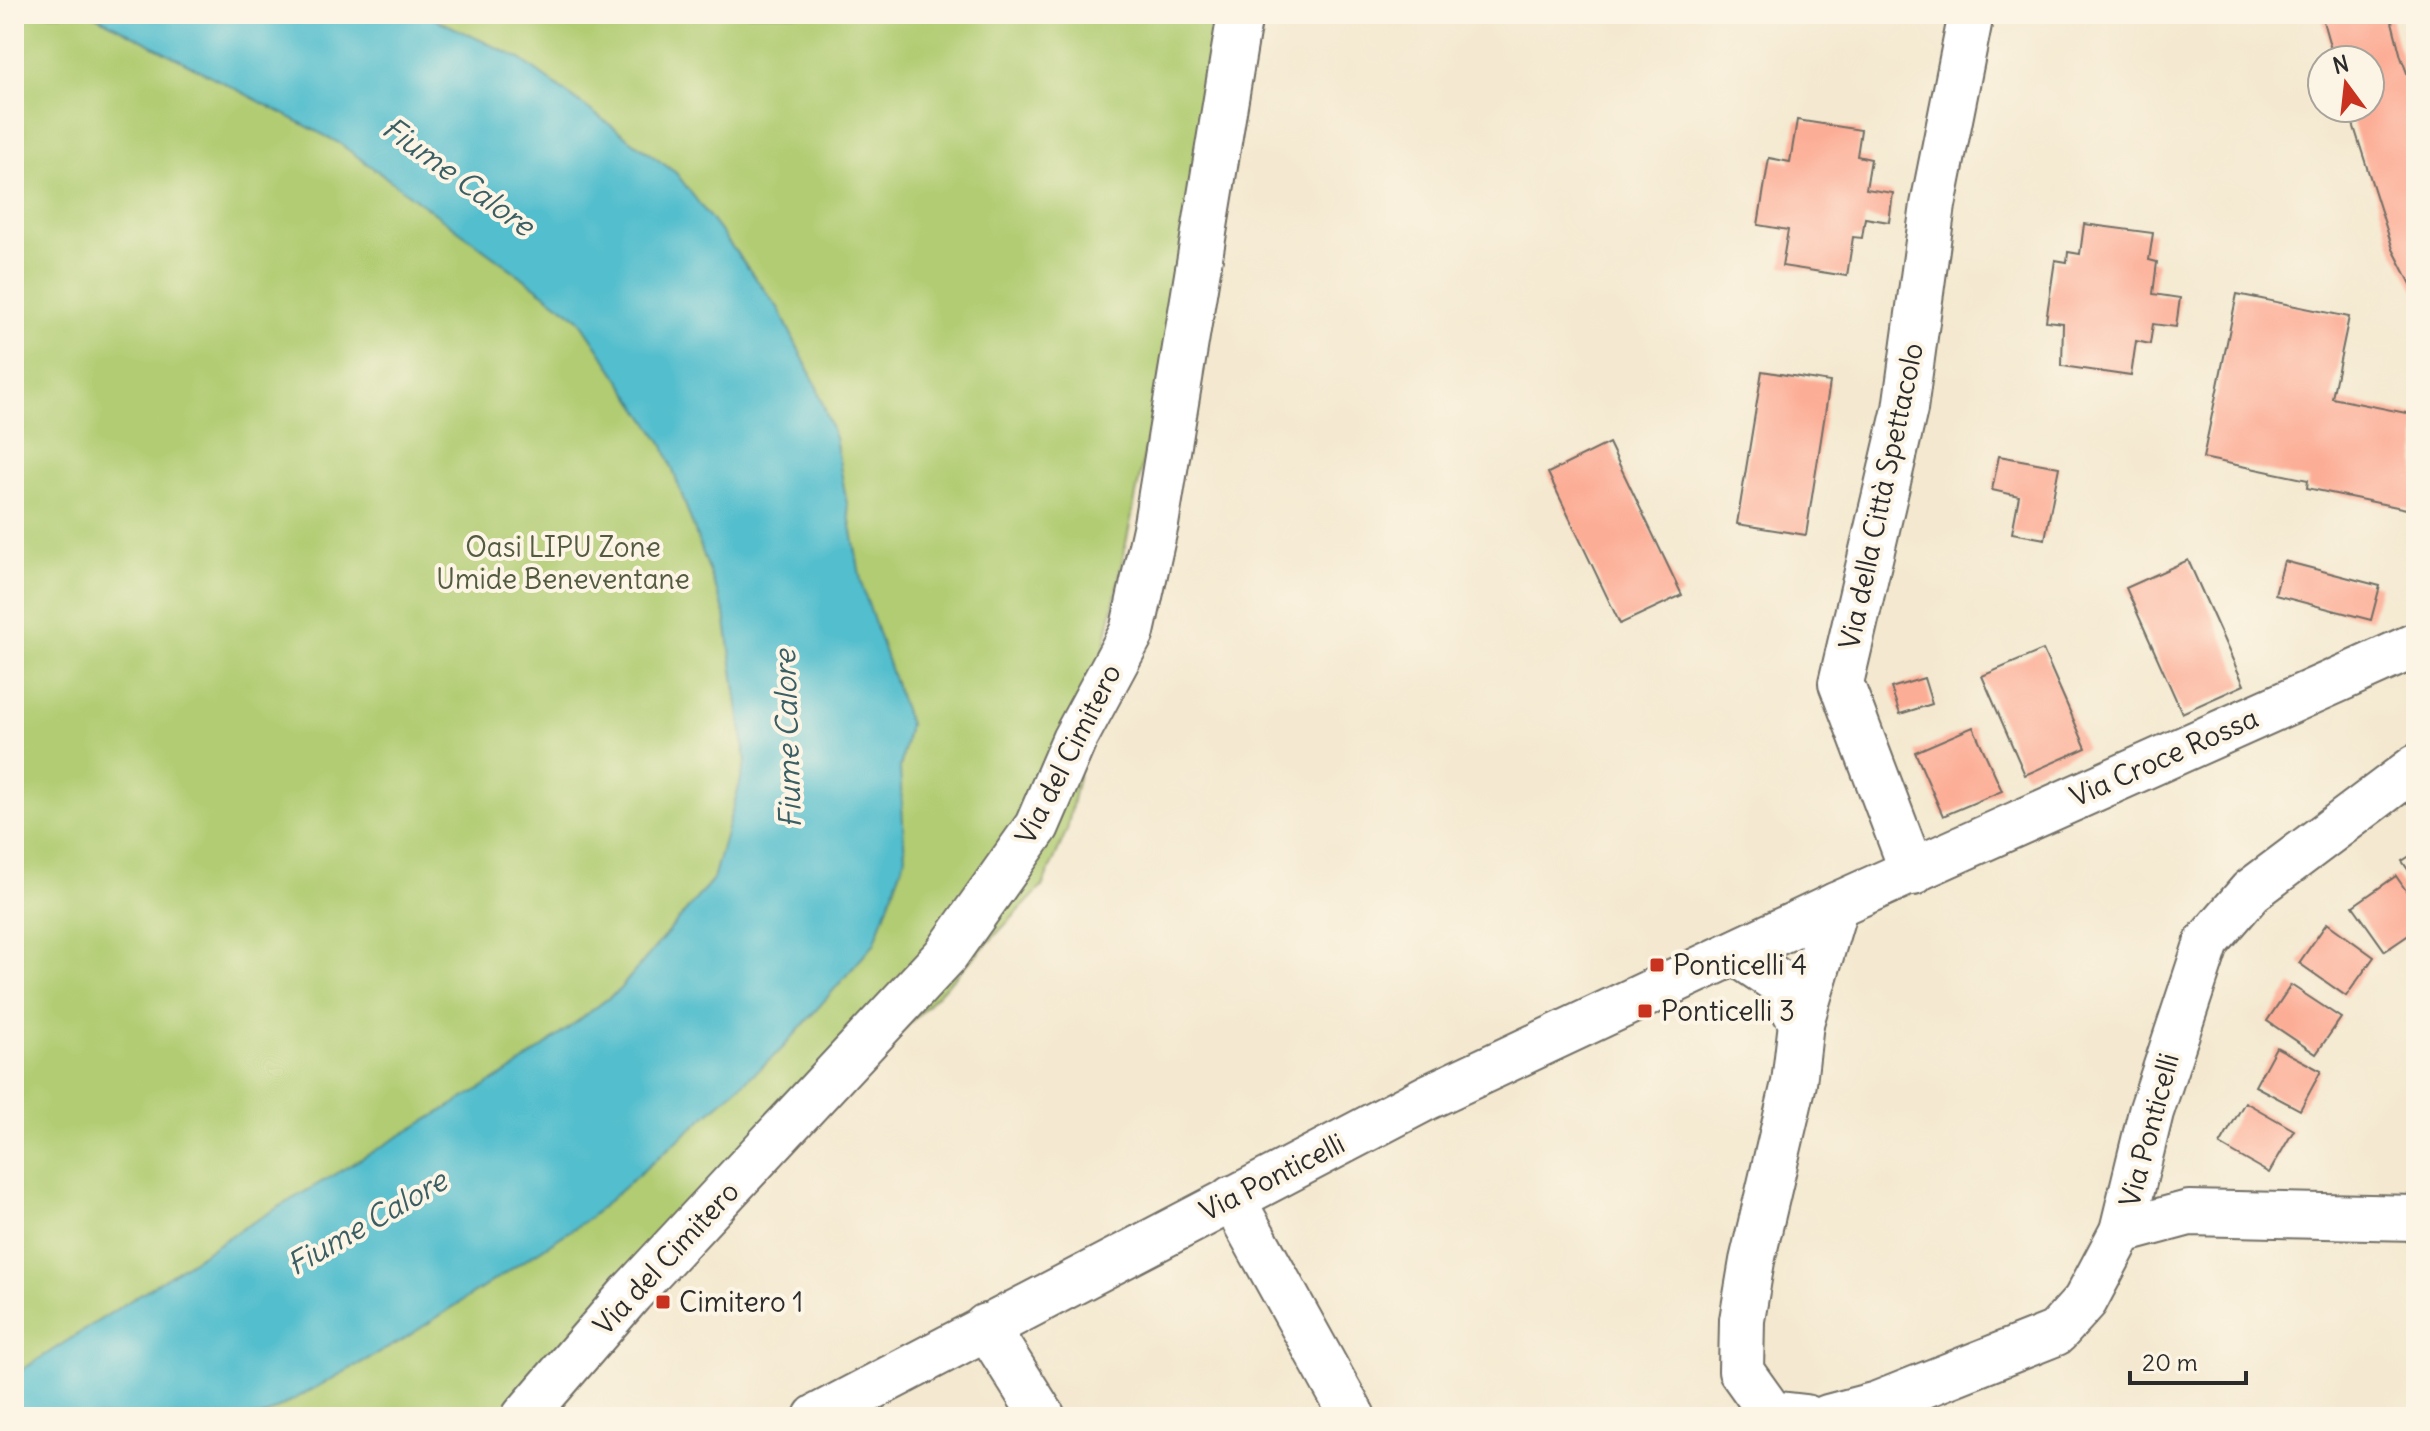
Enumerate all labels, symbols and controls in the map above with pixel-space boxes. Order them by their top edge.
north arrow [2306,44,2386,124]
text: N [2330,49,2352,80]
water label: Fiume Calore [375,108,543,245]
street label: Via della Città Spettacolo [1831,339,1931,653]
park label: Oasi LIPU Zone Umide Beneventane [436,529,690,597]
water label: Fiume Calore [765,647,809,829]
street label: Via del Cimitero [1007,658,1129,850]
street label: Via Croce Rossa [2064,699,2264,815]
place label: Ponticelli 4 [1673,947,1807,983]
marker: Ponticelli 4 [1648,956,1666,974]
place label: Ponticelli 3 [1661,993,1795,1029]
marker: Ponticelli 3 [1636,1002,1654,1020]
street label: Via Ponticelli [2111,1049,2187,1211]
street label: Via Ponticelli [1194,1125,1350,1229]
water label: Fiume Calore [280,1160,455,1283]
street label: Via del Cimitero [586,1174,746,1342]
place label: Cimitero 1 [679,1284,803,1320]
marker: Cimitero 1 [654,1293,672,1311]
scale bar [2130,1335,2246,1385]
text: 20 m [2142,1347,2198,1377]

